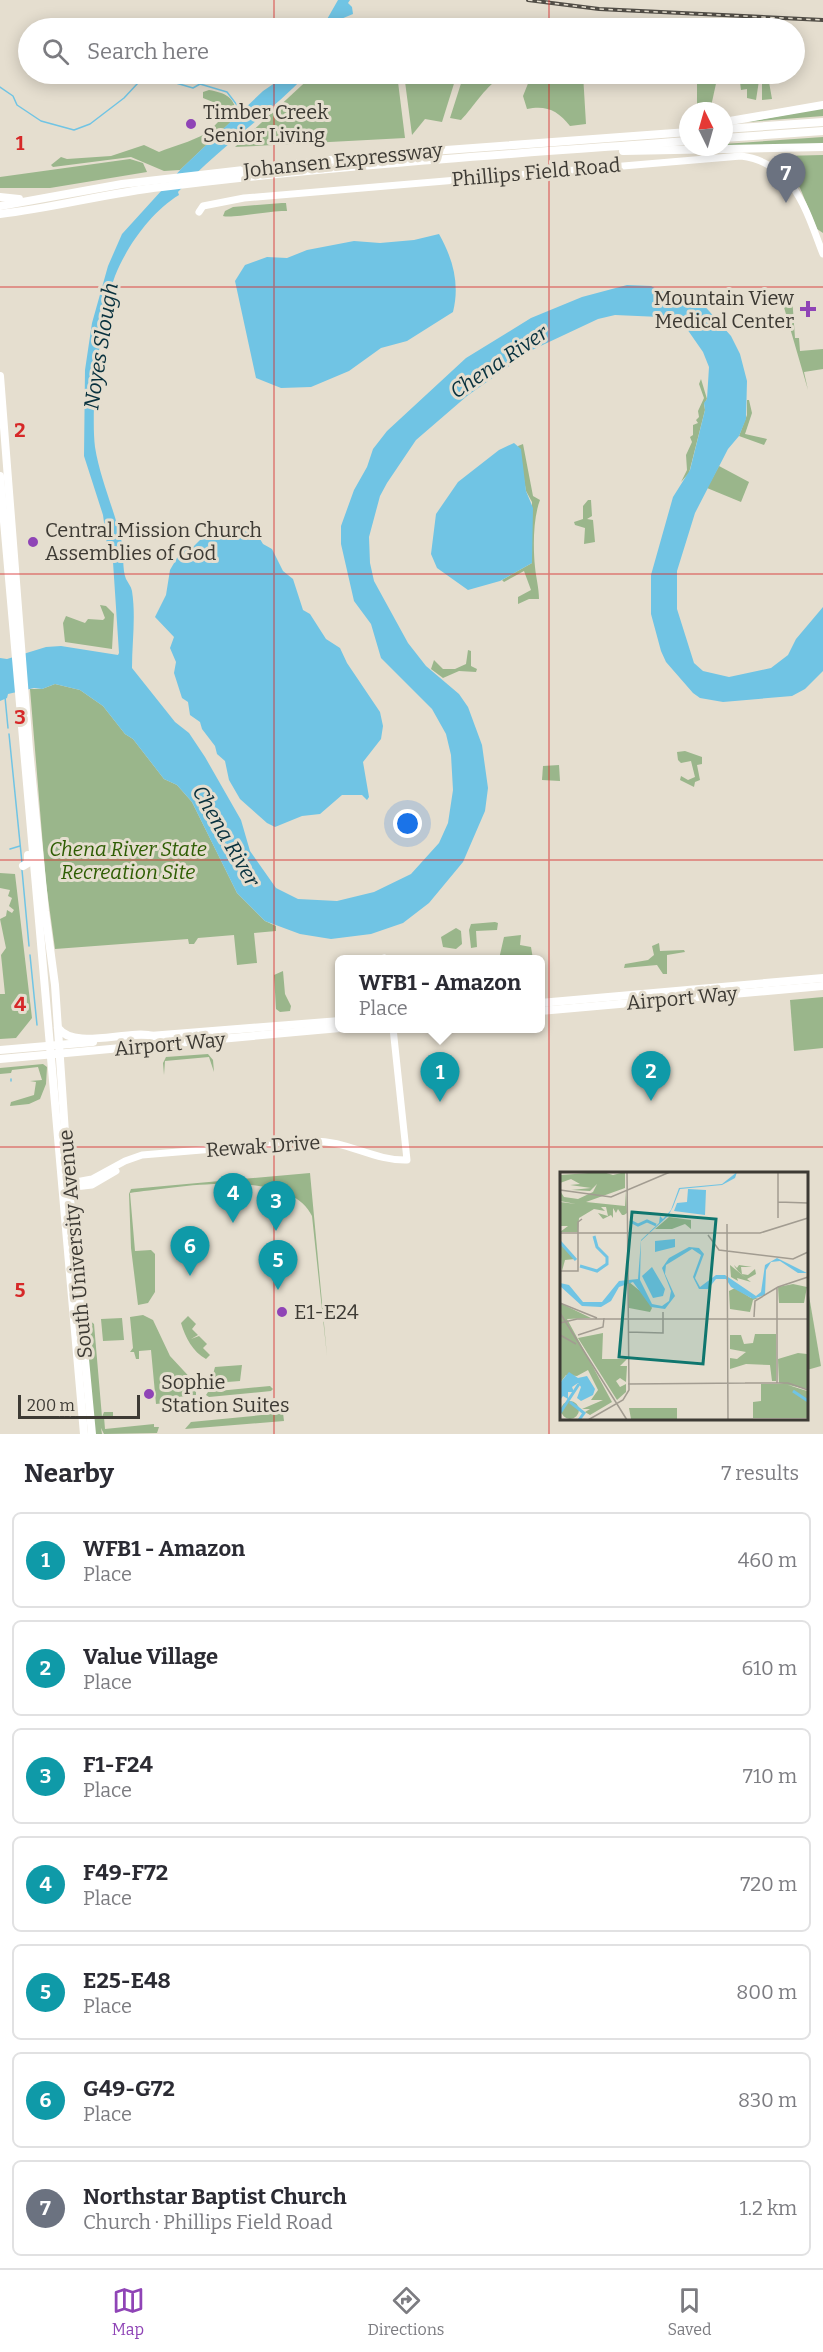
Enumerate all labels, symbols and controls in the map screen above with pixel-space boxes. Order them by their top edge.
search box [18,18,805,84]
icon: search [39,35,72,68]
text: Search here [87,38,209,65]
place label: Timber Creek Senior Living [203,100,329,147]
north arrow [679,102,733,156]
marker: Timber Creek Senior Living [184,117,198,131]
text: 1 [16,131,25,155]
street label: Johansen Expressway [241,138,444,183]
street label: Phillips Field Road [451,153,622,191]
pin: 7 [766,154,806,203]
water label: Noyes Slough [78,281,124,411]
place label: Mountain View Medical Center [654,286,795,333]
marker: Mountain View Medical Center [799,300,817,318]
water label: Chena River [445,319,554,404]
text: 2 [14,418,26,442]
place label: Central Mission Church Assemblies of God [45,518,263,565]
marker: Central Mission Church Assemblies of God [26,535,40,549]
text: 3 [14,705,26,729]
water label: Chena River [187,781,266,893]
your location [393,809,422,838]
park label: Chena River State Recreation Site [49,837,207,884]
popup [335,955,545,1033]
text: WFB1 - Amazon [359,969,521,996]
street label: Airport Way [625,981,739,1015]
text: 4 [14,992,26,1016]
text: Place [359,996,408,1020]
street label: Airport Way [113,1027,227,1061]
pin: 1 [420,1052,460,1102]
pin: 2 [632,1052,670,1101]
street label: South University Avenue [53,1129,97,1359]
street label: Rewak Drive [205,1130,321,1162]
inset map [560,1172,808,1419]
pin: 4 [214,1174,252,1223]
pin: 3 [256,1182,296,1231]
pin: 6 [170,1226,210,1276]
pin: 5 [258,1240,298,1290]
text: 5 [15,1278,26,1302]
place label: E1-E24 [294,1300,359,1324]
marker: E1-E24 [275,1305,289,1319]
place label: Sophie Station Suites [161,1370,290,1417]
marker: Sophie Station Suites [142,1387,156,1401]
scale bar [18,1392,140,1420]
text: 200 m [27,1396,75,1415]
text: Nearby [24,1458,114,1489]
text: 7 results [721,1461,799,1485]
text: WFB1 - Amazon [83,1535,245,1562]
text: 1 [41,1548,50,1572]
text: 460 m [738,1548,797,1572]
text: Place [83,1562,132,1586]
text: Value Village [83,1643,218,1670]
text: 2 [40,1656,51,1680]
text: 610 m [741,1656,797,1680]
text: Place [83,1670,132,1694]
text: F1-F24 [83,1751,153,1778]
text: 3 [40,1764,51,1788]
text: 710 m [743,1764,797,1788]
text: Place [83,1778,132,1802]
text: F49-F72 [83,1859,168,1886]
text: 4 [39,1872,52,1896]
text: 720 m [740,1872,797,1896]
text: Place [83,1886,132,1910]
text: E25-E48 [83,1967,171,1994]
text: 5 [40,1980,51,2004]
text: 800 m [736,1980,797,2004]
text: Place [83,1994,132,2018]
text: G49-G72 [83,2075,175,2102]
text: 6 [40,2088,51,2112]
text: 830 m [738,2088,797,2112]
text: Place [83,2102,132,2126]
text: Northstar Baptist Church [83,2183,347,2210]
text: 7 [40,2196,51,2220]
text: 1.2 km [739,2196,797,2220]
text: Church · Phillips Field Road [83,2210,333,2234]
tab: Map [112,2284,145,2339]
tab: Directions [368,2284,445,2339]
tab: Saved [668,2284,711,2339]

